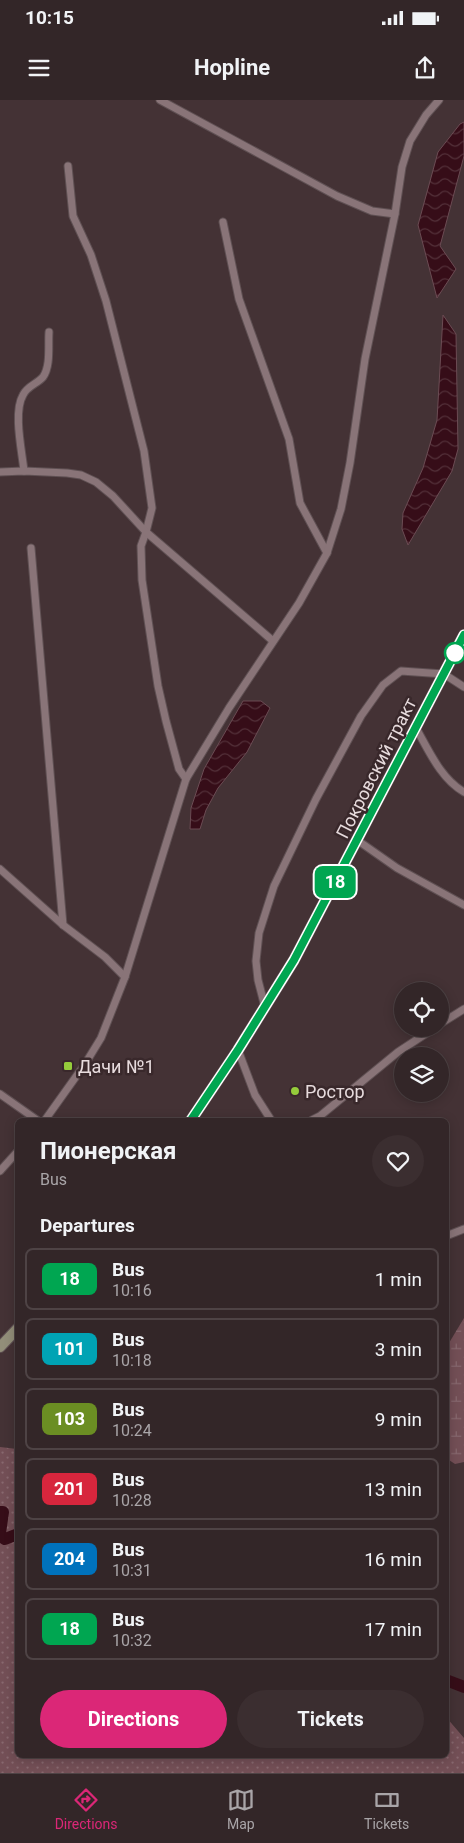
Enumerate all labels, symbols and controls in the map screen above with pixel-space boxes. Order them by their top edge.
text: 10:15 [25,6,74,29]
icon: menu [25,54,53,82]
icon: share [411,54,439,82]
text: Hopline [194,55,270,80]
unlabelled marker [444,642,464,664]
street label: Покровский тракт [331,694,421,842]
line badge: 18 [312,866,358,898]
text: 18 [325,871,345,892]
map controls [394,982,449,1102]
button: locate [394,982,449,1037]
button: layers [394,1047,449,1102]
place label: Дачи №1 [78,1056,155,1077]
marker: Дачи №1 [62,1060,74,1072]
place label: Ростор [305,1081,365,1102]
marker: Ростор [289,1085,301,1097]
button: heart [372,1135,424,1187]
text: Пионерская [40,1137,176,1165]
text: Bus [40,1170,67,1189]
text: Departures [40,1214,135,1237]
text: Bus [112,1258,145,1281]
text: 18 [59,1268,80,1289]
text: 1 min [375,1268,422,1291]
text: 10:16 [112,1281,152,1300]
text: Bus [112,1328,145,1351]
text: 101 [54,1338,85,1359]
text: 3 min [375,1338,422,1361]
text: 10:18 [112,1351,152,1370]
text: Bus [112,1398,145,1421]
text: 103 [54,1408,85,1429]
text: 9 min [375,1408,422,1431]
text: 10:24 [112,1421,152,1440]
text: Bus [112,1468,145,1491]
text: 201 [54,1478,85,1499]
text: 13 min [364,1478,422,1501]
text: 10:28 [112,1491,152,1510]
text: Bus [112,1538,145,1561]
text: 204 [54,1548,85,1569]
text: 16 min [364,1548,422,1571]
text: 10:31 [112,1561,152,1580]
text: Bus [112,1608,145,1631]
text: 18 [59,1618,80,1639]
text: 17 min [364,1618,422,1641]
text: 10:32 [112,1631,152,1650]
button: Directions [40,1690,227,1748]
button: Tickets [237,1690,424,1748]
tab: Directions [55,1786,118,1832]
tab: Map [227,1786,255,1832]
tab: Tickets [364,1786,409,1832]

